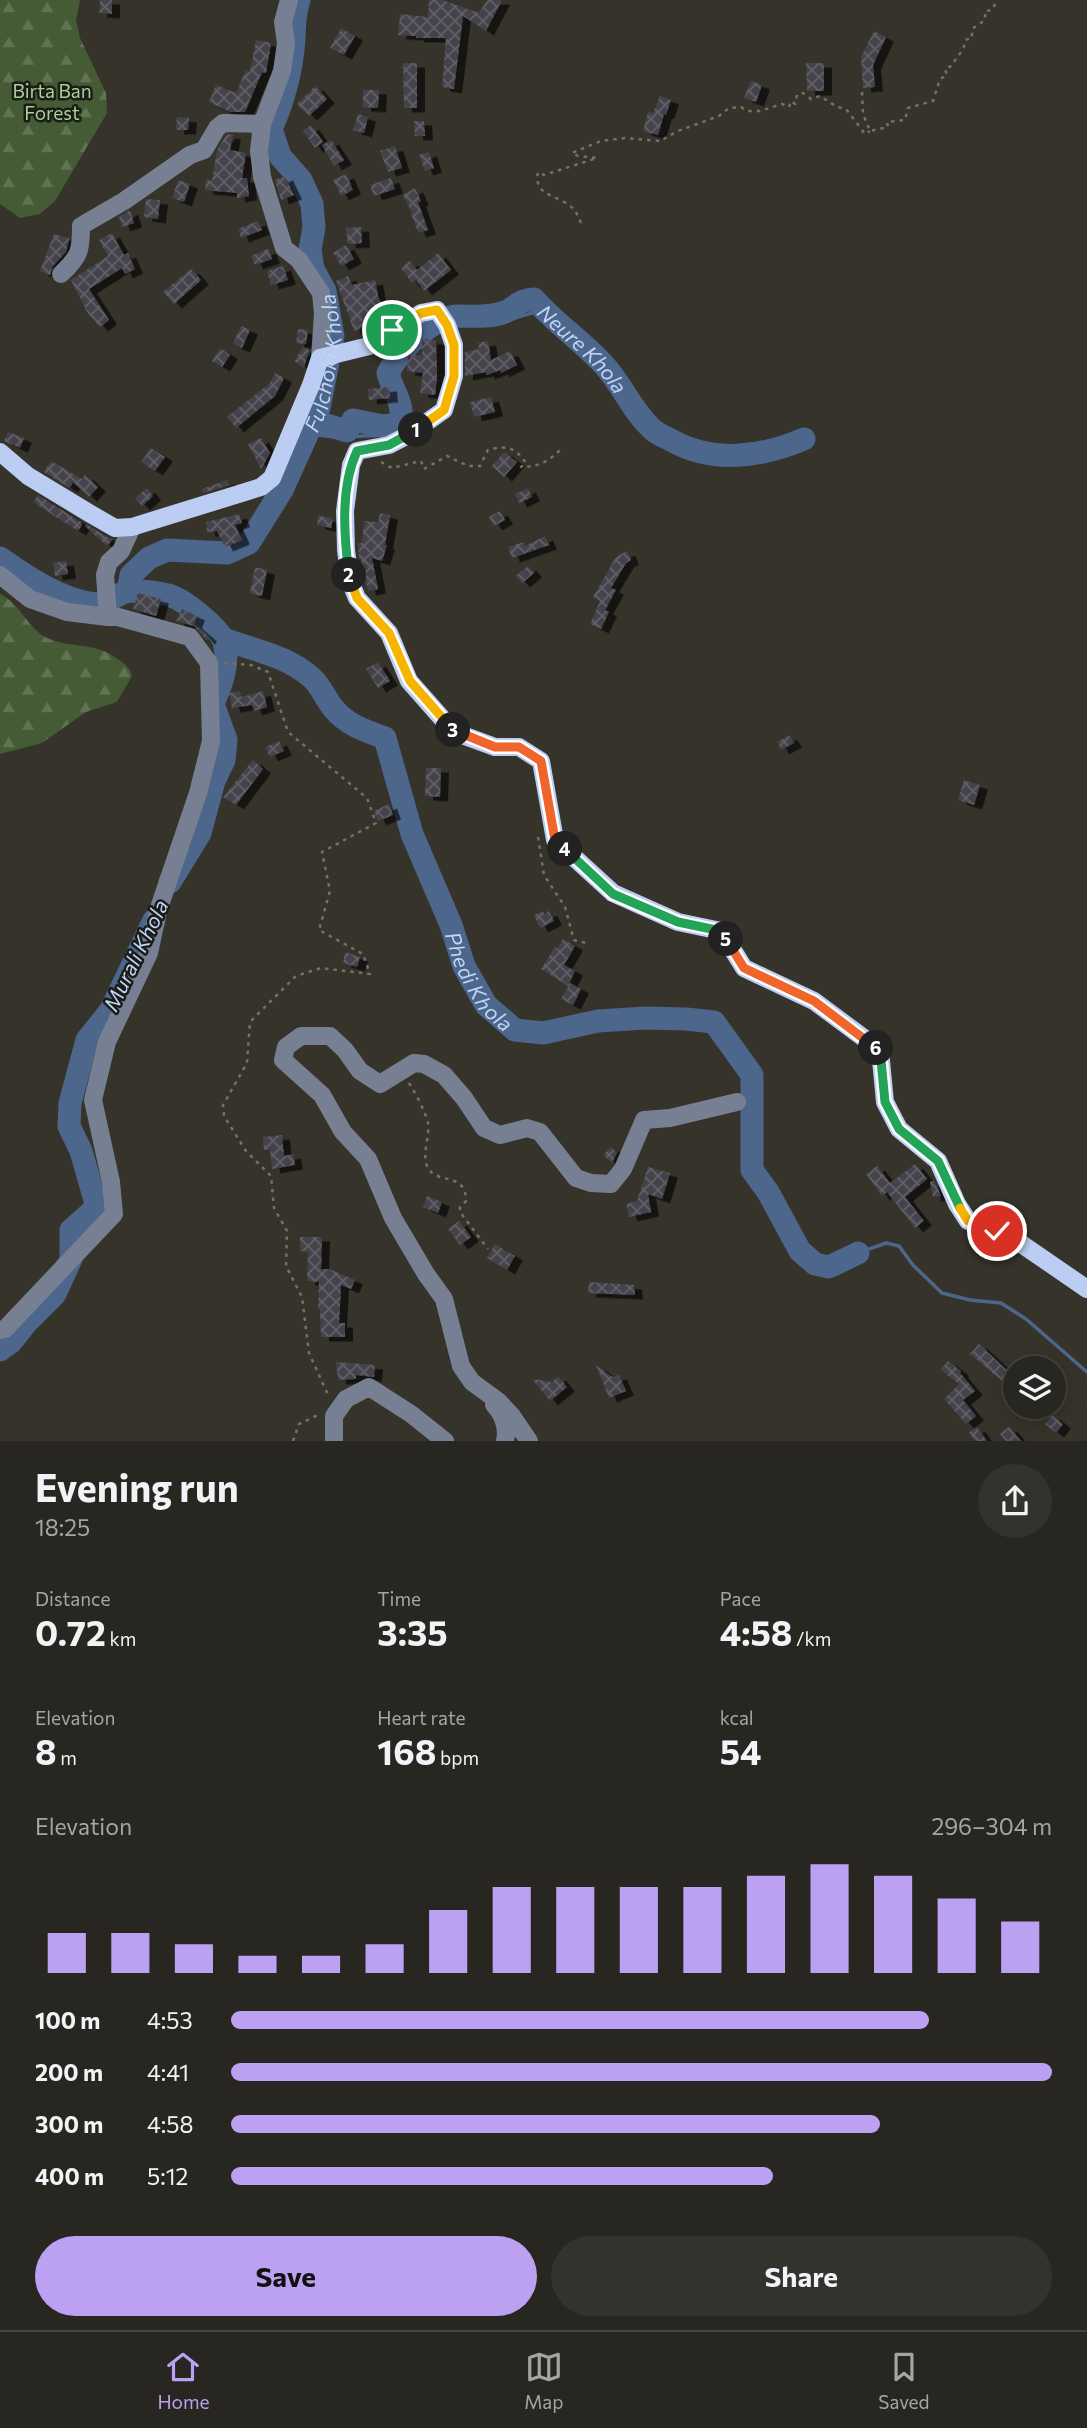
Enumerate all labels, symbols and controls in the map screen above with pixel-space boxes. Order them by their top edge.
park label: Birta Ban Forest [12,79,92,124]
water label: Fulchoki Khola [298,292,346,435]
water label: Neure Khola [533,298,633,397]
pin [362,300,422,360]
icon: arrive [373,311,411,349]
pin: 1 [398,412,434,448]
text: 1 [411,418,420,441]
pin: 2 [332,558,366,592]
text: 2 [343,563,354,586]
pin: 3 [435,712,470,748]
text: 3 [447,718,458,741]
pin: 4 [548,832,582,866]
text: 4 [559,837,570,860]
water label: Murali Khola [97,895,173,1015]
pin: 5 [708,922,744,956]
text: 5 [720,927,731,950]
water label: Phedi Khola [441,928,519,1036]
pin: 6 [858,1030,894,1066]
text: 6 [870,1036,881,1059]
pin [967,1201,1027,1261]
icon: check [978,1212,1016,1250]
map controls [1003,1356,1066,1419]
button: layers [1003,1356,1066,1419]
text: Evening run [35,1463,239,1510]
button: share [978,1464,1052,1538]
text: 18:25 [35,1513,90,1541]
text: Distance [35,1587,111,1610]
text: Time [377,1587,421,1610]
text: Pace [720,1587,761,1610]
text: 0.72 [35,1610,106,1653]
text: 3:35 [377,1610,448,1653]
text: 4:58 [720,1610,792,1653]
text: km [106,1627,136,1650]
text: /km [792,1627,831,1650]
text: Elevation [35,1706,115,1729]
text: Heart rate [377,1706,466,1729]
text: kcal [720,1706,754,1729]
text: 8 [35,1729,57,1772]
text: 168 [377,1729,436,1772]
text: 54 [720,1729,762,1772]
text: m [57,1746,77,1769]
text: bpm [436,1746,479,1769]
text: Elevation [35,1812,132,1840]
text: 296–304 m [931,1812,1052,1840]
text: 100 m [35,2006,100,2034]
text: 4:53 [147,2006,193,2034]
text: 200 m [35,2058,103,2086]
text: 4:41 [147,2058,189,2086]
text: 300 m [35,2110,103,2138]
text: 4:58 [147,2110,193,2138]
text: 400 m [35,2162,104,2190]
text: 5:12 [147,2162,188,2190]
button: Save [35,2236,537,2316]
button: Share [551,2236,1052,2316]
tab: Home [157,2348,210,2413]
tab: Map [524,2348,564,2413]
tab: Saved [878,2348,930,2413]

